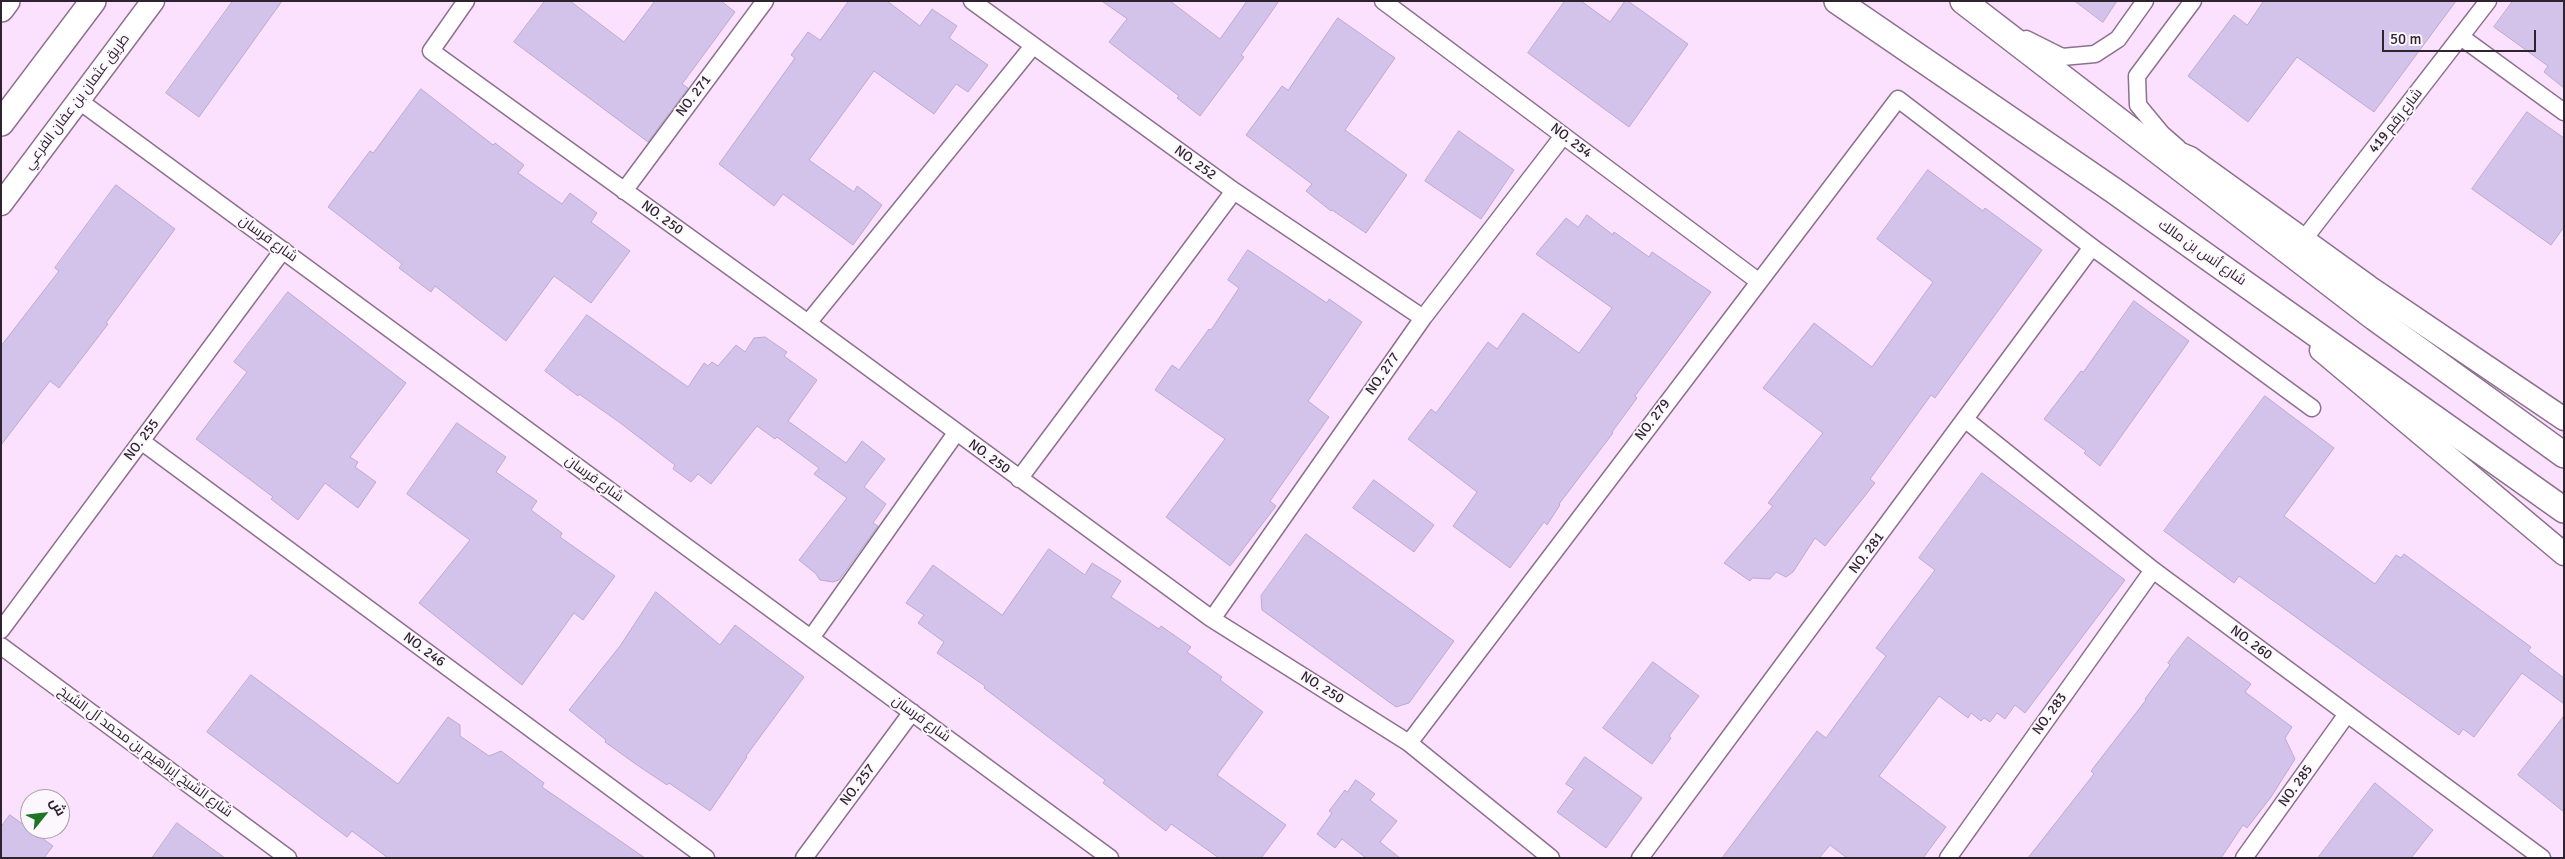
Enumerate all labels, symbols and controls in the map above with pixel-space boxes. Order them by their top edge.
scale bar [2385,20,2539,52]
text: 50 m [2390,30,2421,48]
street label: طريق عثمان بن عفان الفرعي [21,31,133,173]
street label: NO. 271 [673,72,715,120]
street label: شارع رقم 419 [2366,85,2426,157]
street label: NO. 254 [1547,120,1595,162]
street label: NO. 252 [1171,142,1219,184]
street label: NO. 250 [638,197,686,239]
street label: شارع فرسان [236,212,300,266]
street label: شارع أنس بن مالك [2155,217,2249,289]
street label: NO. 277 [1362,350,1404,398]
street label: NO. 279 [1632,396,1674,444]
street label: NO. 255 [121,416,163,464]
street label: NO. 250 [965,436,1013,478]
street label: شارع فرسان [562,452,626,506]
street label: NO. 281 [1846,529,1888,577]
street label: NO. 260 [2227,622,2275,664]
street label: NO. 246 [400,629,448,671]
street label: NO. 250 [1297,668,1347,708]
street label: شارع الشيخ إبراهيم بن محمد آل الشيخ [54,683,236,821]
street label: NO. 283 [2029,690,2071,738]
street label: شارع فرسان [889,692,953,746]
street label: NO. 257 [837,761,879,809]
street label: NO. 285 [2275,762,2317,810]
north arrow [20,789,70,839]

